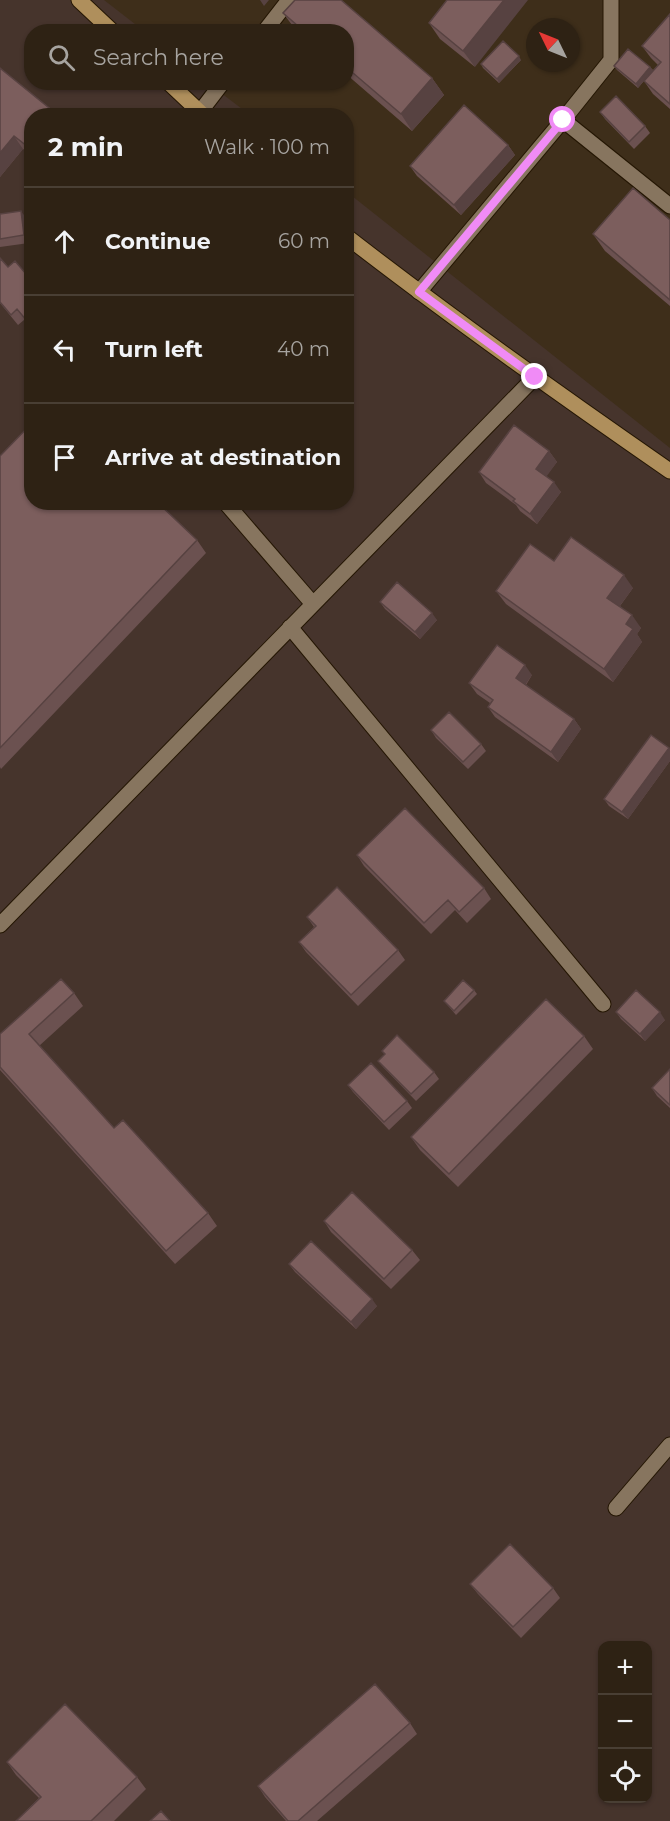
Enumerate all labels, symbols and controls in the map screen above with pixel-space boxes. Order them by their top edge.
north arrow [526,18,580,72]
search box [24,24,354,90]
icon: search [45,41,78,74]
text: Search here [93,44,224,71]
route start [549,106,575,132]
text: 2 min [48,131,124,163]
text: Walk · 100 m [204,135,330,159]
icon: ahead [48,225,81,258]
text: Continue [105,228,211,255]
text: 60 m [278,229,330,253]
icon: left [48,333,81,366]
text: Turn left [105,336,203,363]
text: 40 m [277,337,330,361]
route end [521,363,547,389]
icon: arrive [48,441,81,474]
text: Arrive at destination [105,444,341,471]
map controls [598,1641,652,1803]
button: + [598,1641,652,1695]
button: − [598,1695,652,1749]
button: locate [598,1749,652,1803]

